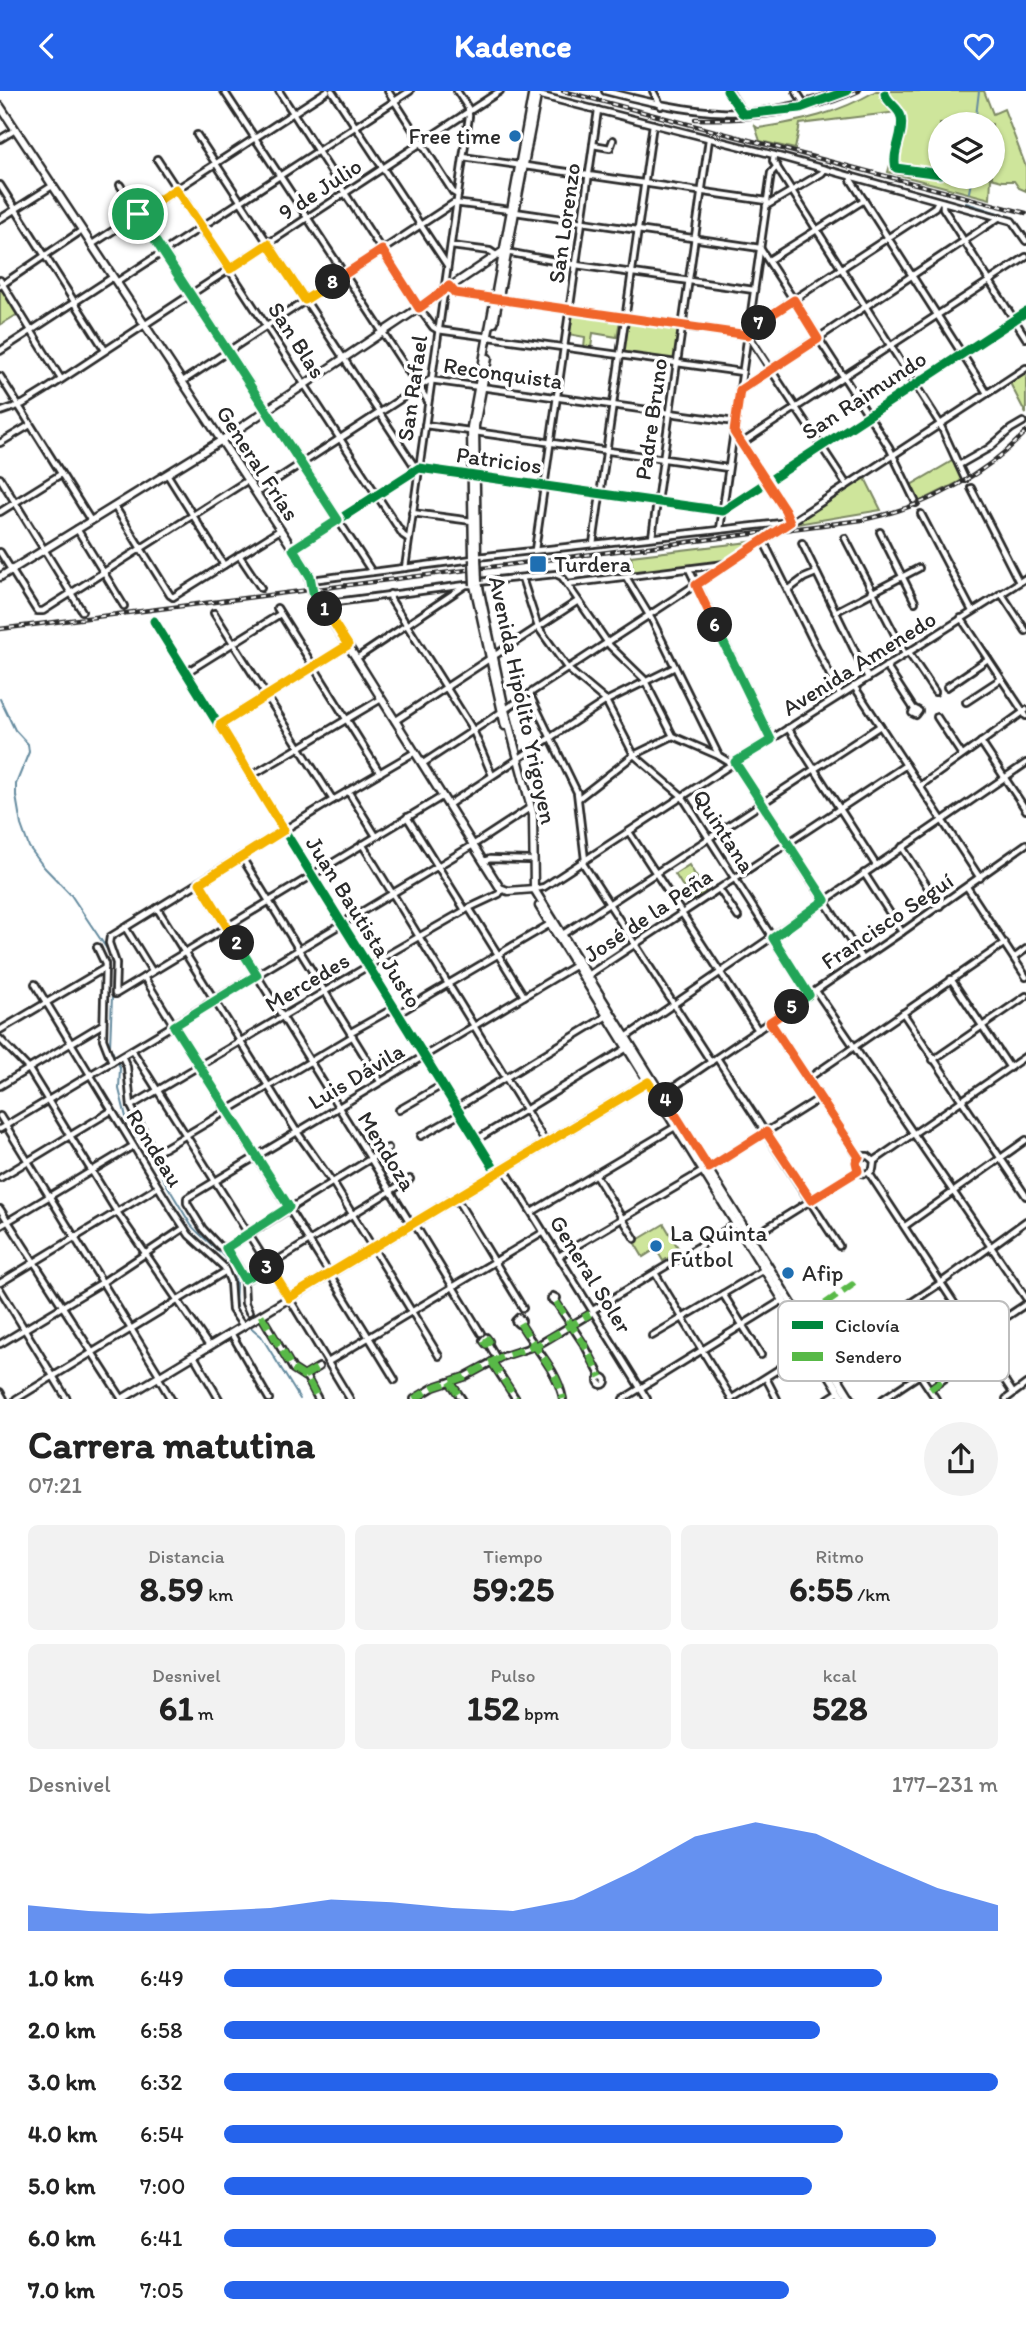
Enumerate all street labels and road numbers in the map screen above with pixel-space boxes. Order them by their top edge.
street label: 9 de Julio [273,152,367,226]
street label: San Lorenzo [542,161,586,285]
street label: San Blas [262,296,332,384]
street label: San Rafael [391,333,433,443]
street label: San Raimundo [796,344,932,446]
street label: Reconquista [442,351,564,395]
street label: Padre Bruno [629,356,673,482]
street label: General Frías [210,400,306,526]
street label: Patricios [454,440,544,480]
street label: Avenida Hipólito Yrigoyen [483,573,563,827]
street label: Avenida Amenedo [777,604,941,722]
street label: Quintana [687,784,761,878]
street label: Juan Bautista Justo [300,831,428,1013]
street label: José de la Peña [579,862,717,968]
street label: Francisco Seguí [816,866,958,975]
street label: Mercedes [260,946,354,1018]
street label: Luis Dávila [303,1036,409,1116]
street label: Rondeau [120,1104,190,1192]
street label: Mendoza [352,1106,422,1196]
street label: General Soler [544,1210,639,1338]

